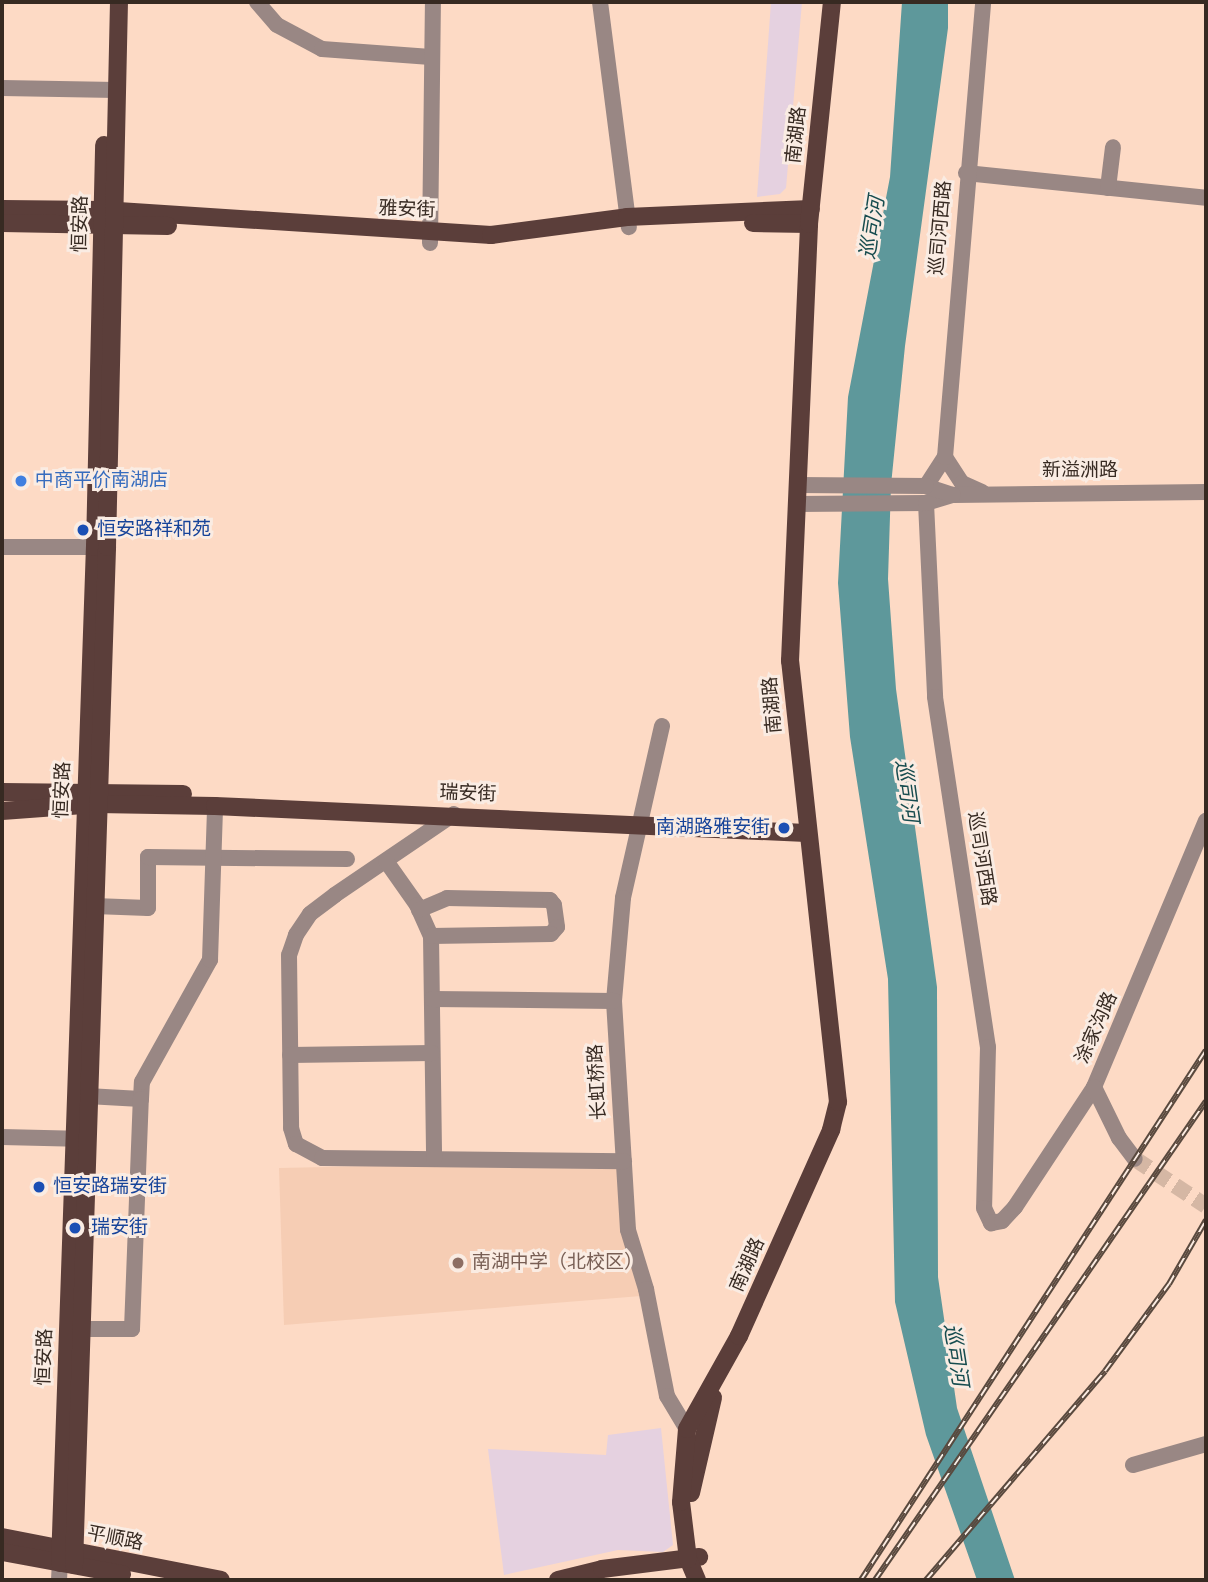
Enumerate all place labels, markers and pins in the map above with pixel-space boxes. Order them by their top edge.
place label: 中商平价南湖店 [35,470,168,492]
marker: 中商平价南湖店 [13,473,29,489]
place label: 恒安路祥和苑 [97,519,211,541]
marker: 恒安路祥和苑 [75,522,91,538]
place label: 南湖路雅安街 [656,817,770,839]
marker: 南湖路雅安街 [776,820,792,836]
place label: 恒安路瑞安街 [53,1176,167,1198]
marker: 恒安路瑞安街 [31,1179,47,1195]
place label: 瑞安街 [91,1217,148,1239]
marker: 瑞安街 [65,1218,85,1238]
place label: 南湖中学（北校区） [472,1252,643,1274]
marker: 南湖中学（北校区） [450,1255,466,1271]

